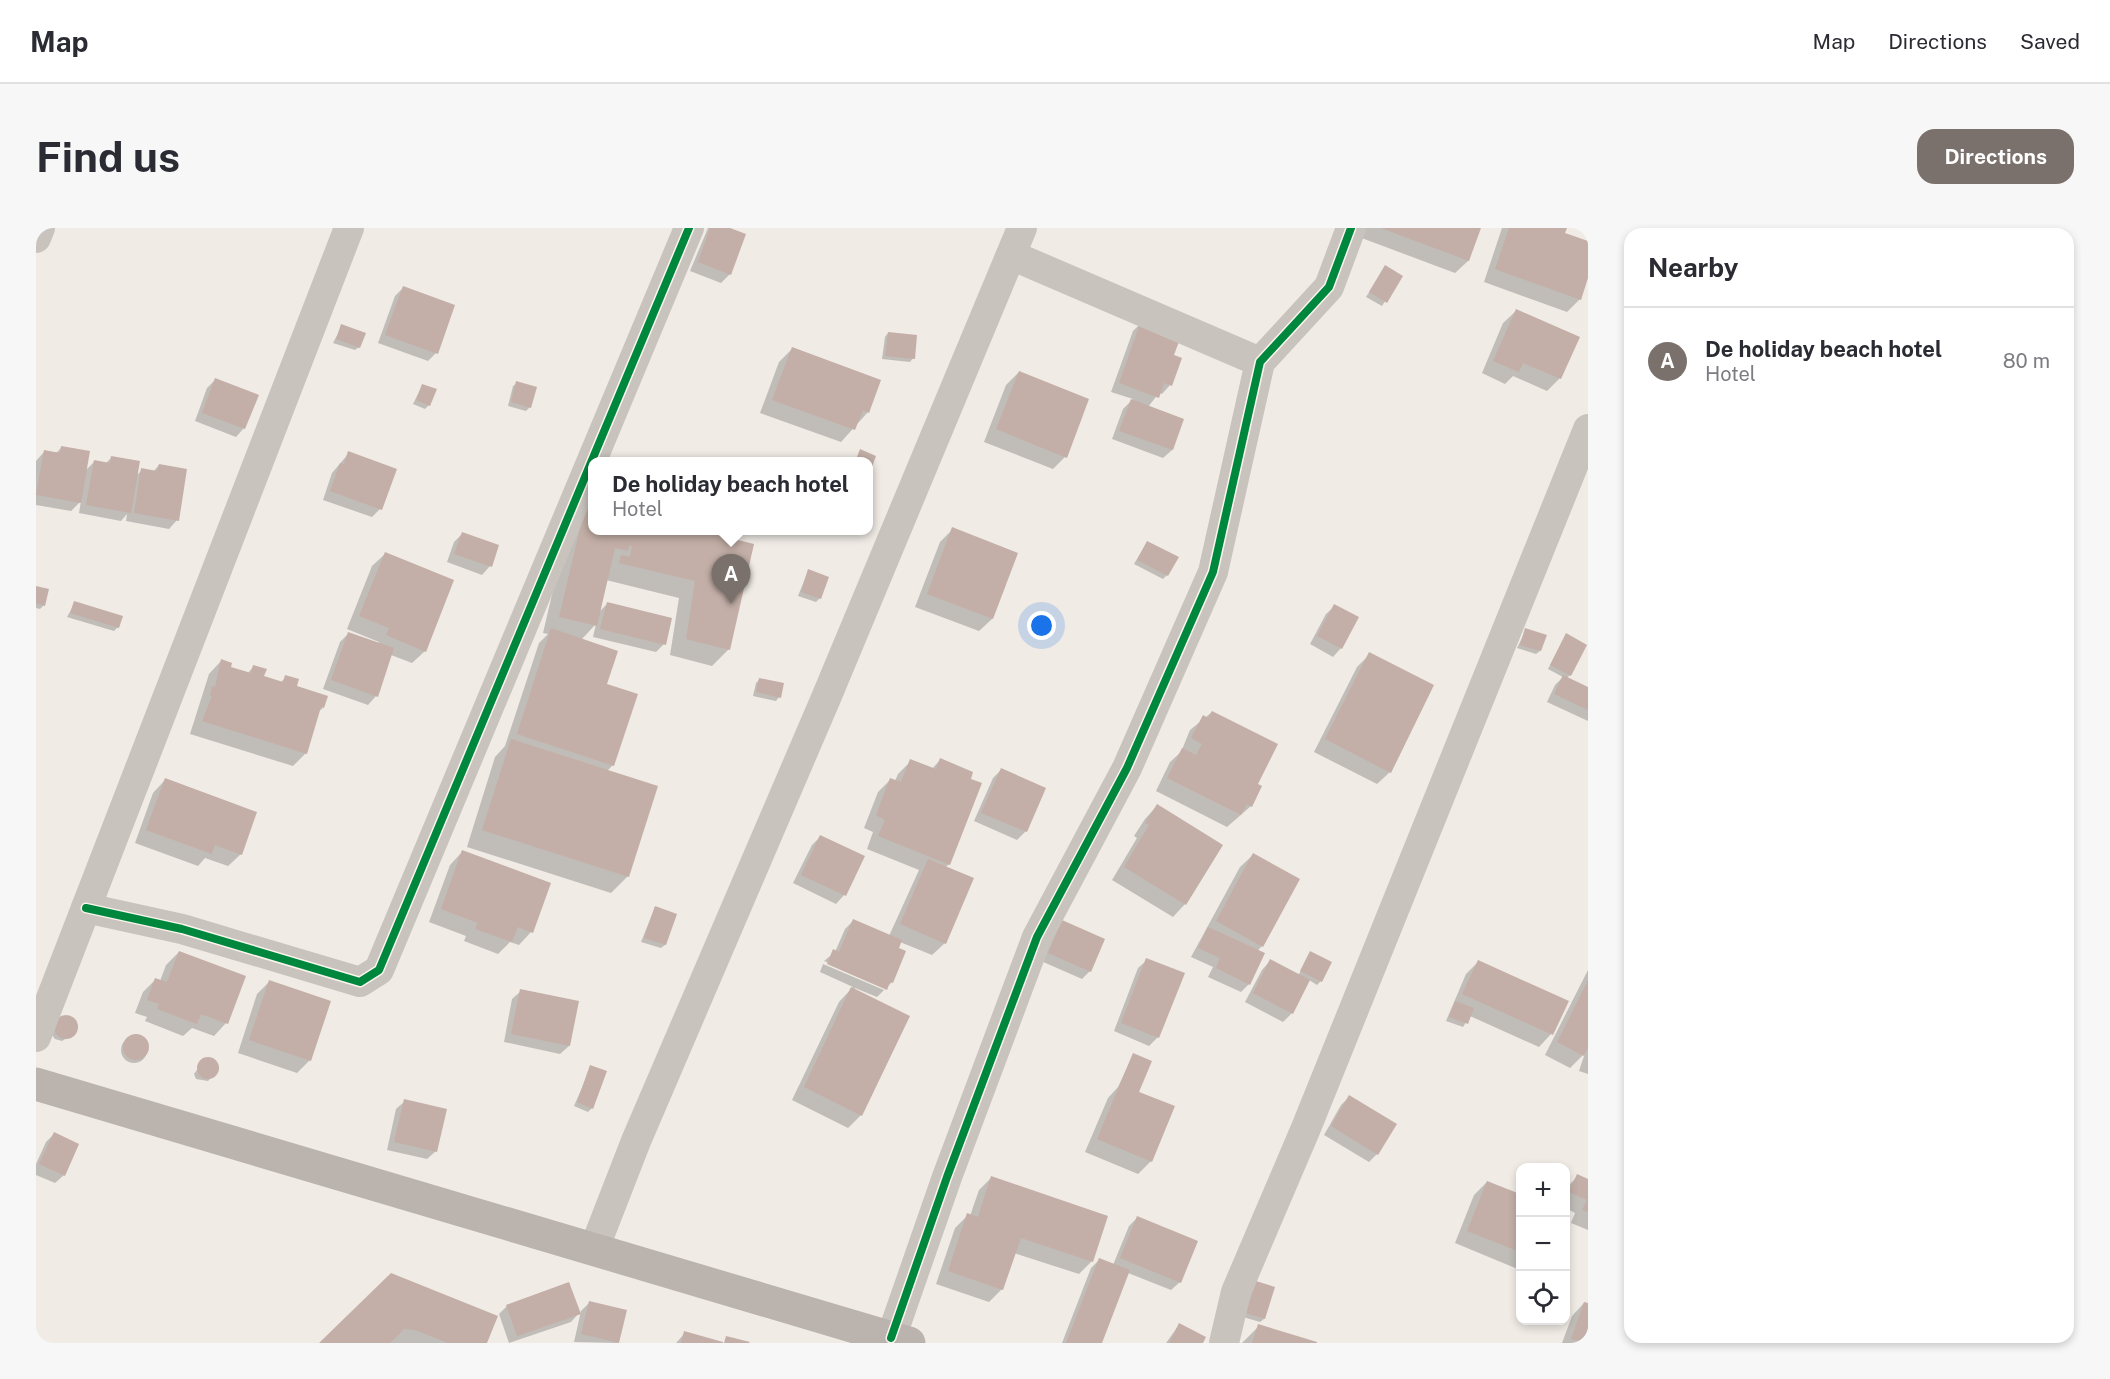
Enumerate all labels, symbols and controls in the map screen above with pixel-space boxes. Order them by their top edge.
text: Map [30,25,89,58]
text: Map [1813,29,1855,54]
text: Directions [1888,29,1987,54]
text: Saved [2020,29,2080,54]
button: Directions [1917,129,2074,184]
text: Find us [36,132,180,181]
text: Nearby [1648,252,1738,283]
text: De holiday beach hotel [1705,336,1942,362]
text: A [1660,349,1675,373]
text: 80 m [2003,349,2050,373]
text: Hotel [1705,362,1756,386]
popup [588,457,873,535]
text: De holiday beach hotel [612,471,849,497]
text: Hotel [612,497,663,521]
pin: A [712,554,750,604]
your location [1027,611,1056,640]
map controls [1516,1163,1570,1325]
button: + [1516,1163,1570,1217]
button: − [1516,1217,1570,1271]
button: locate [1516,1271,1570,1325]

